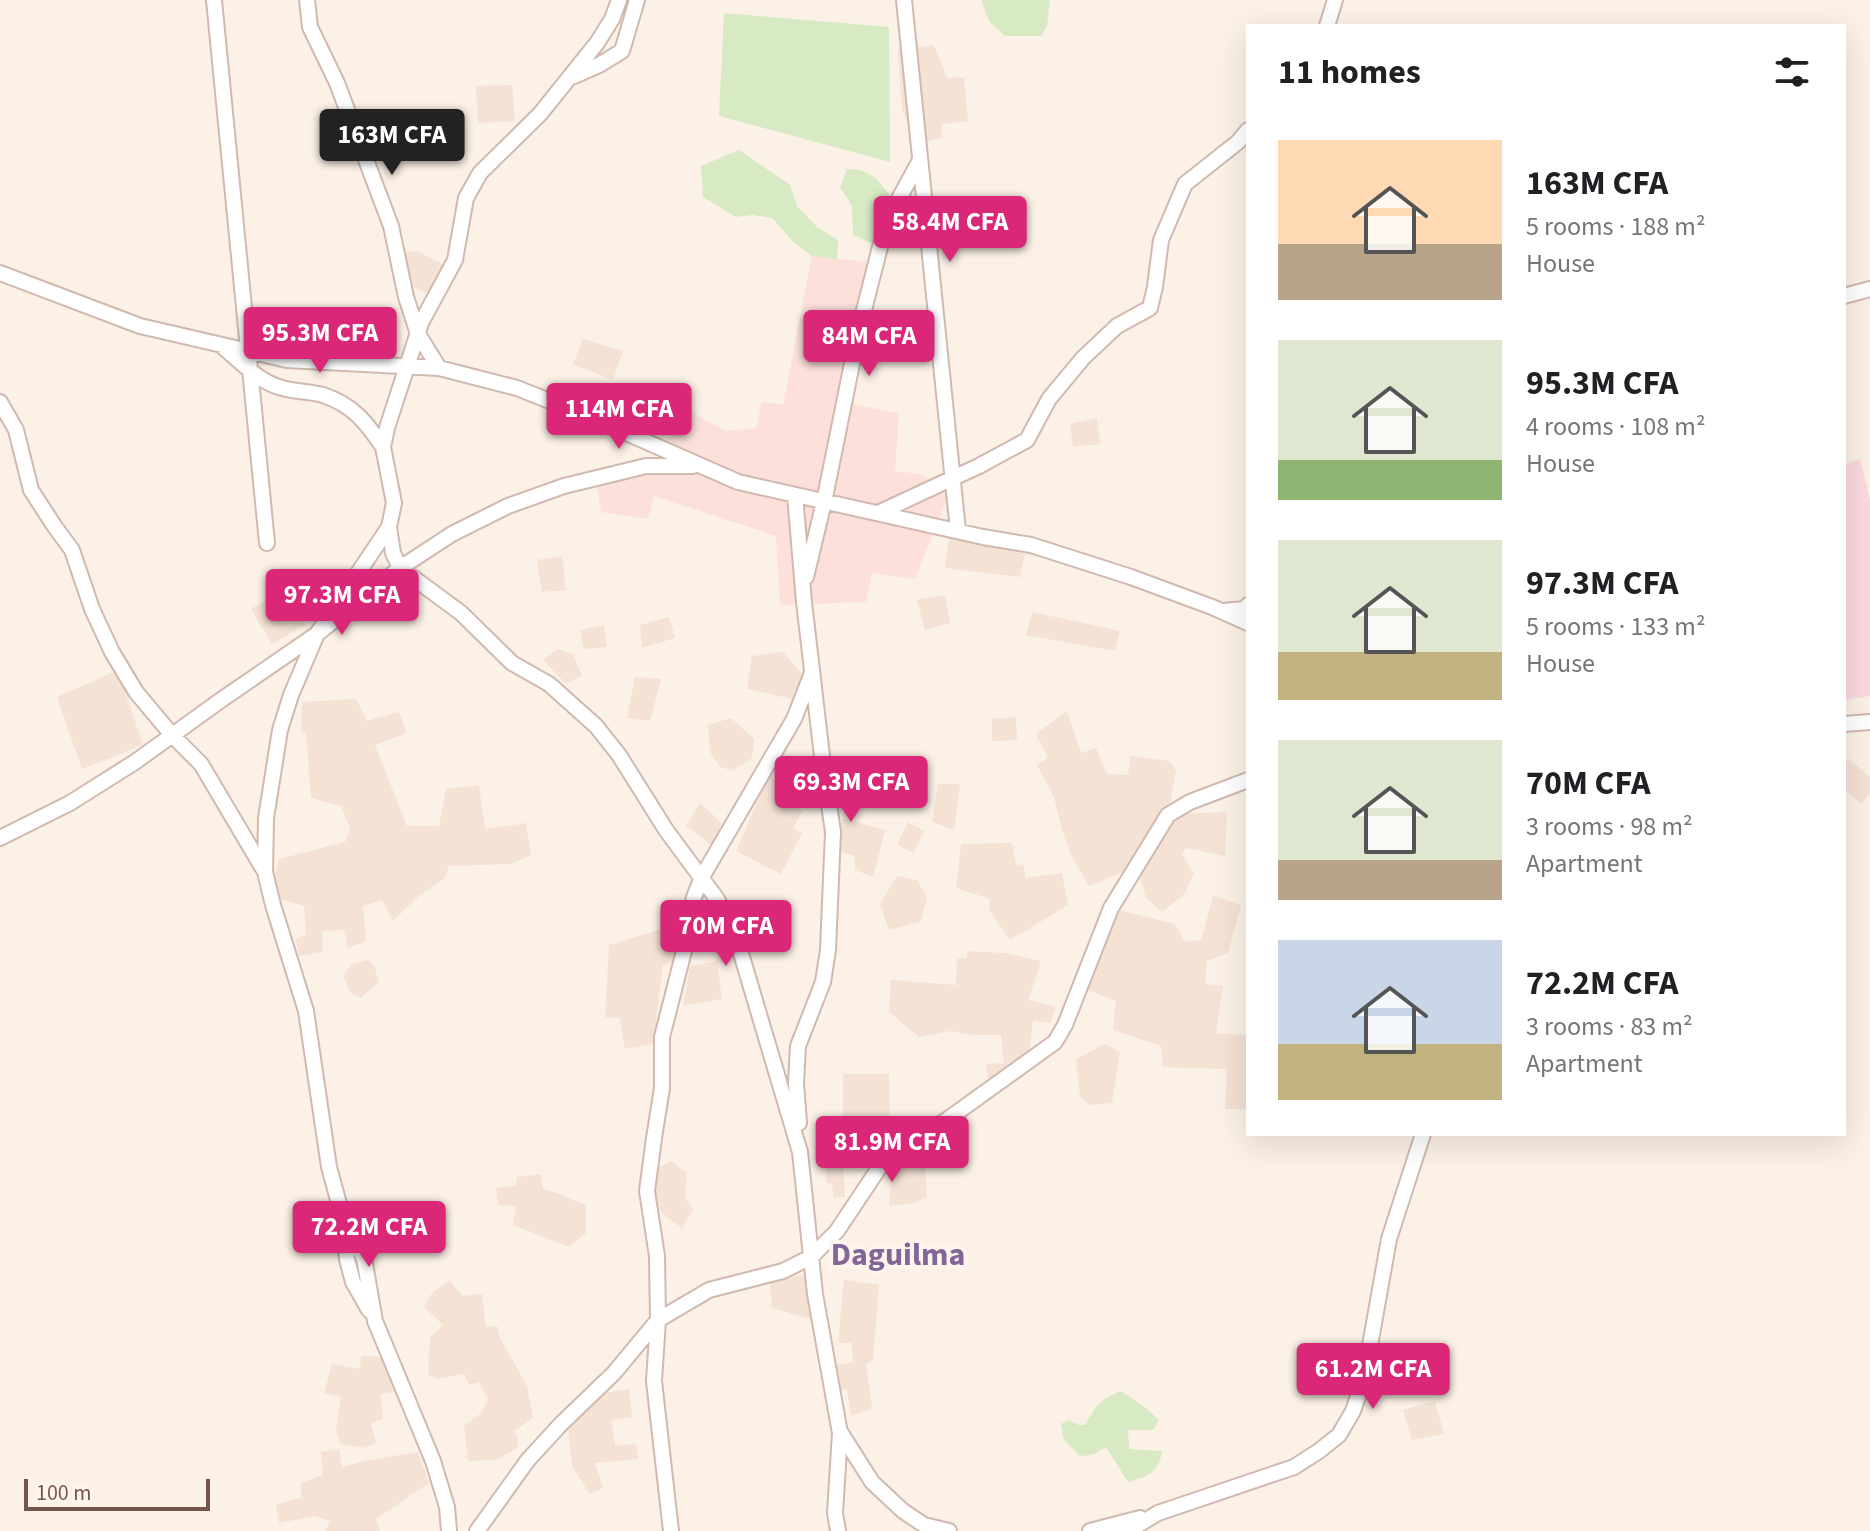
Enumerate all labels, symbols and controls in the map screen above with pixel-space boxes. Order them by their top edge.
text: 11 homes [1278,48,1421,97]
icon: filters [1770,50,1814,94]
pin: 163M CFA [309,109,475,177]
text: 163M CFA [338,116,446,153]
text: 163M CFA [1526,159,1668,208]
icon: home [1342,172,1438,268]
pin: 58.4M CFA [858,196,1042,264]
text: 58.4M CFA [892,203,1008,240]
text: 5 rooms · 188 m² [1526,208,1705,245]
text: House [1526,245,1595,282]
pin: 95.3M CFA [228,307,412,375]
pin: 84M CFA [795,310,943,378]
text: 95.3M CFA [262,314,378,351]
text: 84M CFA [821,317,917,354]
text: 95.3M CFA [1526,359,1679,408]
icon: home [1342,372,1438,468]
pin: 114M CFA [536,383,702,451]
text: 114M CFA [565,390,673,427]
text: 4 rooms · 108 m² [1526,408,1705,445]
text: House [1526,445,1595,482]
text: 97.3M CFA [1526,559,1679,608]
pin: 97.3M CFA [250,569,434,637]
icon: home [1342,572,1438,668]
text: 97.3M CFA [284,576,400,613]
text: 5 rooms · 133 m² [1526,608,1705,645]
text: House [1526,645,1595,682]
pin: 69.3M CFA [759,756,943,824]
text: 70M CFA [1526,759,1650,808]
text: 69.3M CFA [793,763,909,800]
icon: home [1342,772,1438,868]
text: 3 rooms · 98 m² [1526,808,1693,845]
text: Apartment [1526,845,1643,882]
pin: 70M CFA [652,900,800,968]
text: 70M CFA [678,907,774,944]
text: 72.2M CFA [1526,959,1679,1008]
icon: home [1342,972,1438,1068]
text: 3 rooms · 83 m² [1526,1008,1693,1045]
text: Apartment [1526,1045,1643,1082]
pin: 81.9M CFA [800,1116,984,1184]
text: 81.9M CFA [834,1123,950,1160]
pin: 72.2M CFA [277,1201,461,1269]
text: 72.2M CFA [311,1208,427,1245]
district label: Daguilma [831,1232,965,1278]
pin: 61.2M CFA [1281,1343,1465,1411]
text: 61.2M CFA [1315,1350,1431,1387]
scale bar [24,1475,210,1511]
text: 100 m [36,1477,91,1509]

